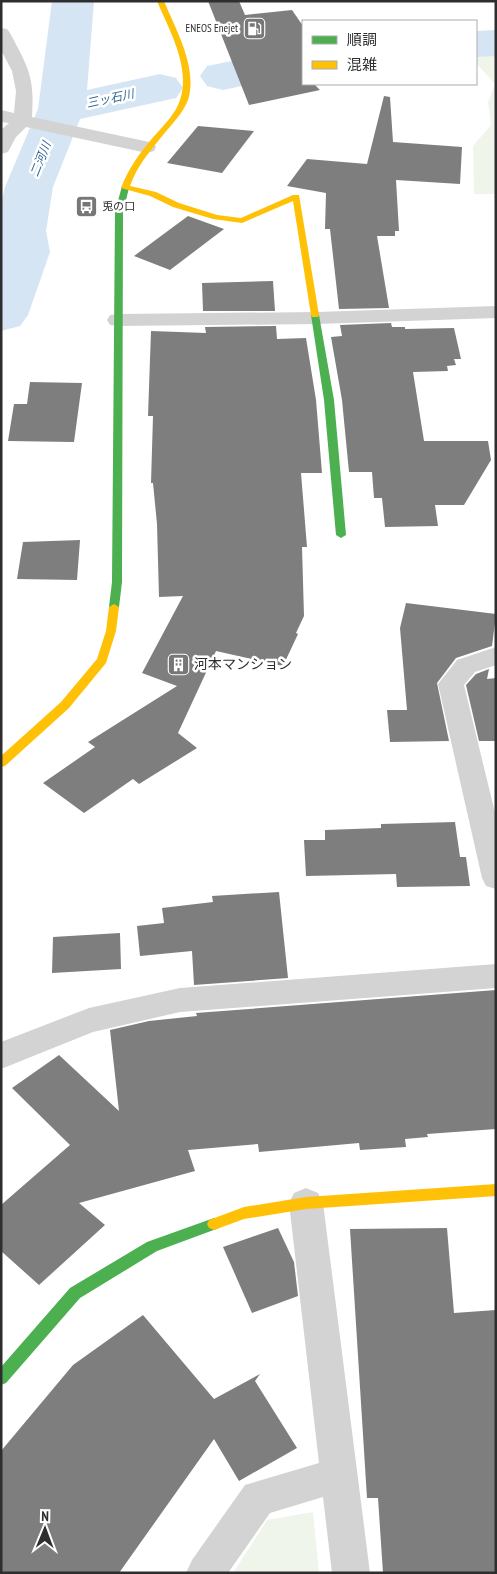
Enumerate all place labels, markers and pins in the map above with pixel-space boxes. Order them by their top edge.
fuel station icon: ENEOS Enejet [242,16,266,40]
place label: ENEOS Enejet [186,21,238,35]
bus stop icon: 兎の口 [74,194,98,218]
place label: 兎の口 [102,199,135,213]
building icon: 河本マンション [166,652,190,676]
place label: 河本マンション [194,655,292,673]

